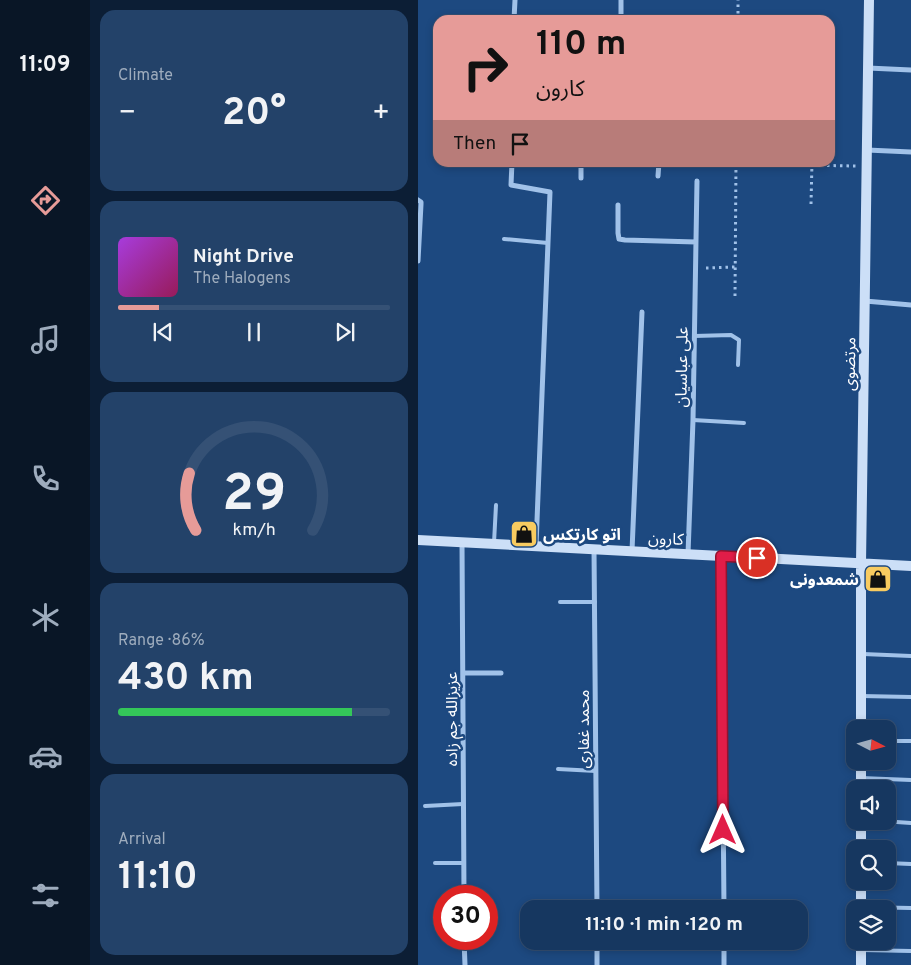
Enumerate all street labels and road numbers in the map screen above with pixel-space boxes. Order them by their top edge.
street label: علی عباسیان [672,327,694,408]
street label: مرتضوی [841,337,861,391]
street label: کارون [648,529,684,551]
street label: عزیزالله جم زاده [443,672,464,766]
street label: محمد غفاری [575,690,595,768]

